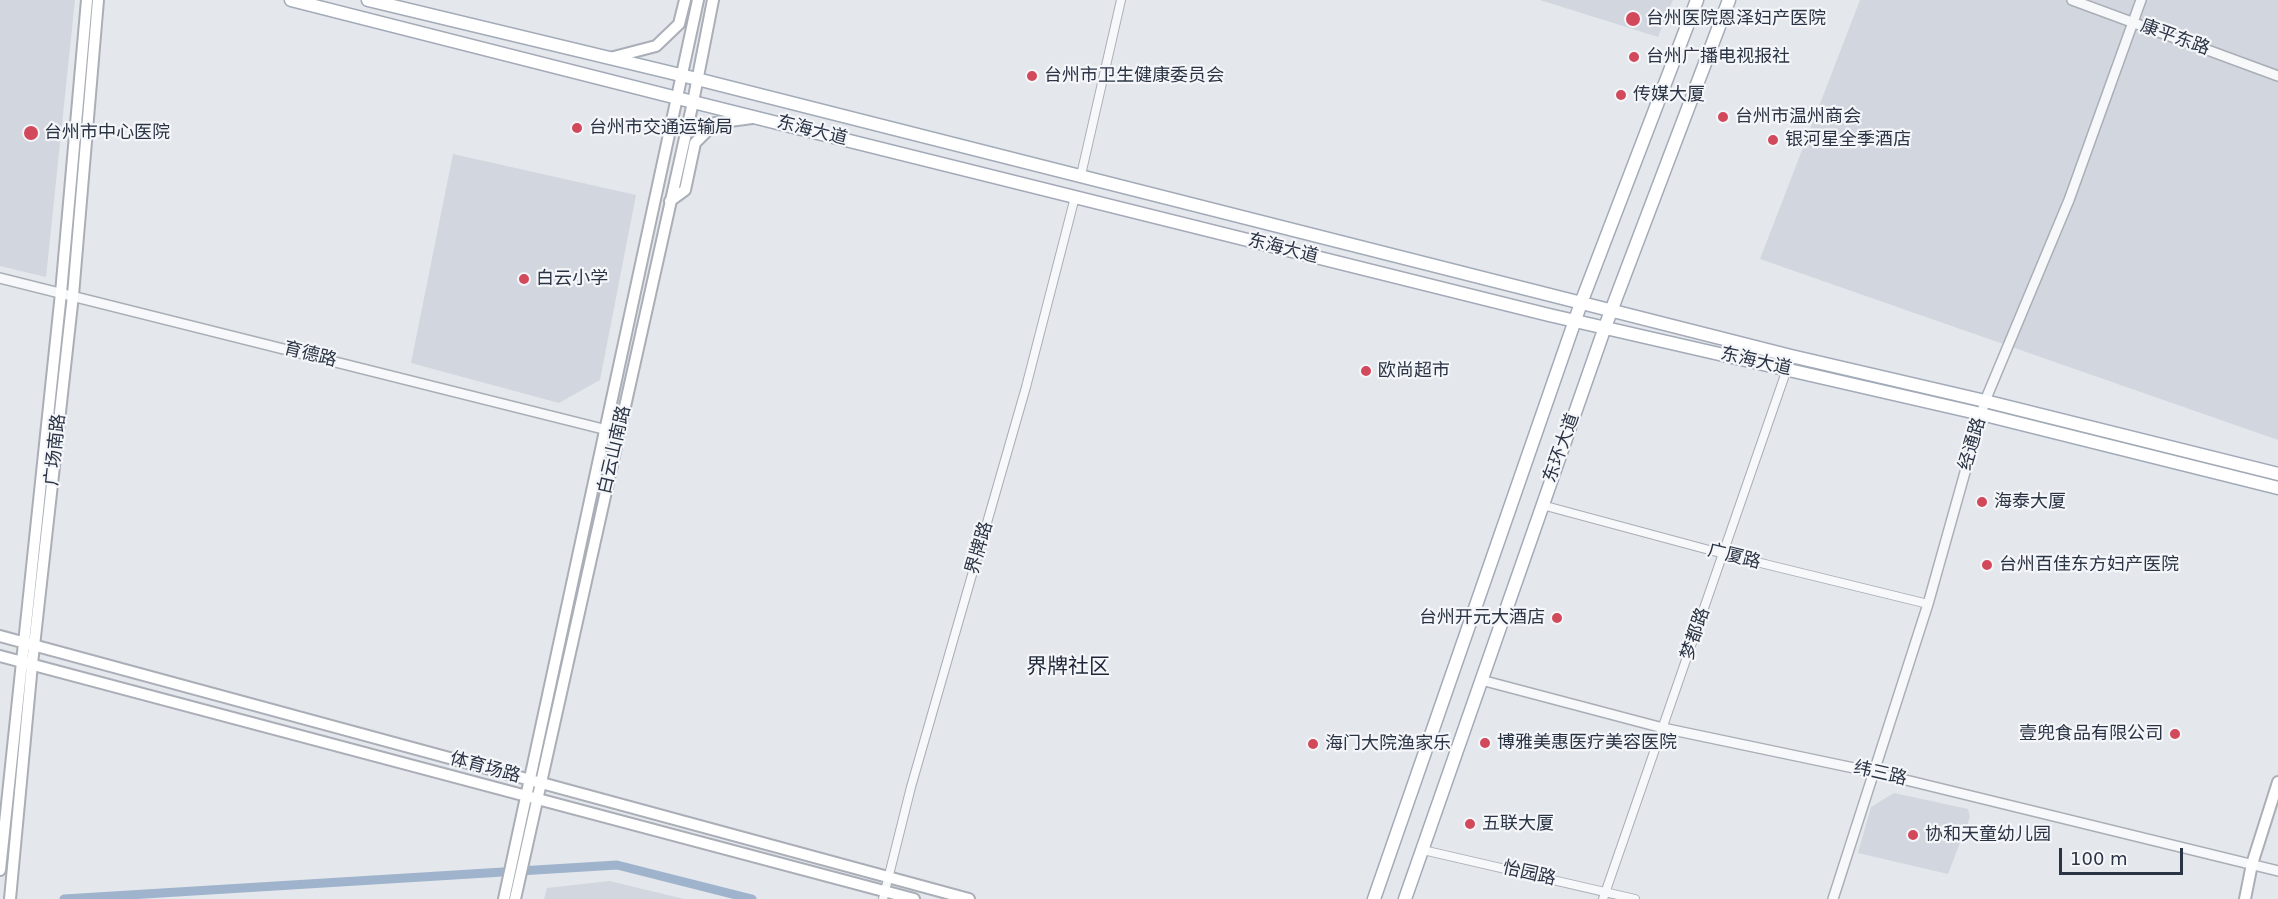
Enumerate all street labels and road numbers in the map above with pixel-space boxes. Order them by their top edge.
street label: 康平东路 [2137,16,2213,60]
street label: 东海大道 [774,112,850,150]
street label: 东海大道 [1245,230,1321,268]
street label: 育德路 [281,338,339,372]
street label: 东海大道 [1718,343,1794,381]
street label: 白云山南路 [594,404,636,496]
street label: 东环大道 [1540,410,1584,486]
street label: 广场南路 [41,413,71,487]
street label: 经通路 [1955,415,1991,473]
street label: 界牌路 [962,519,998,577]
street label: 广厦路 [1705,540,1763,574]
street label: 梦都路 [1677,605,1715,663]
street label: 体育场路 [447,748,523,788]
street label: 纬三路 [1851,757,1909,791]
street label: 怡园路 [1500,857,1558,891]

